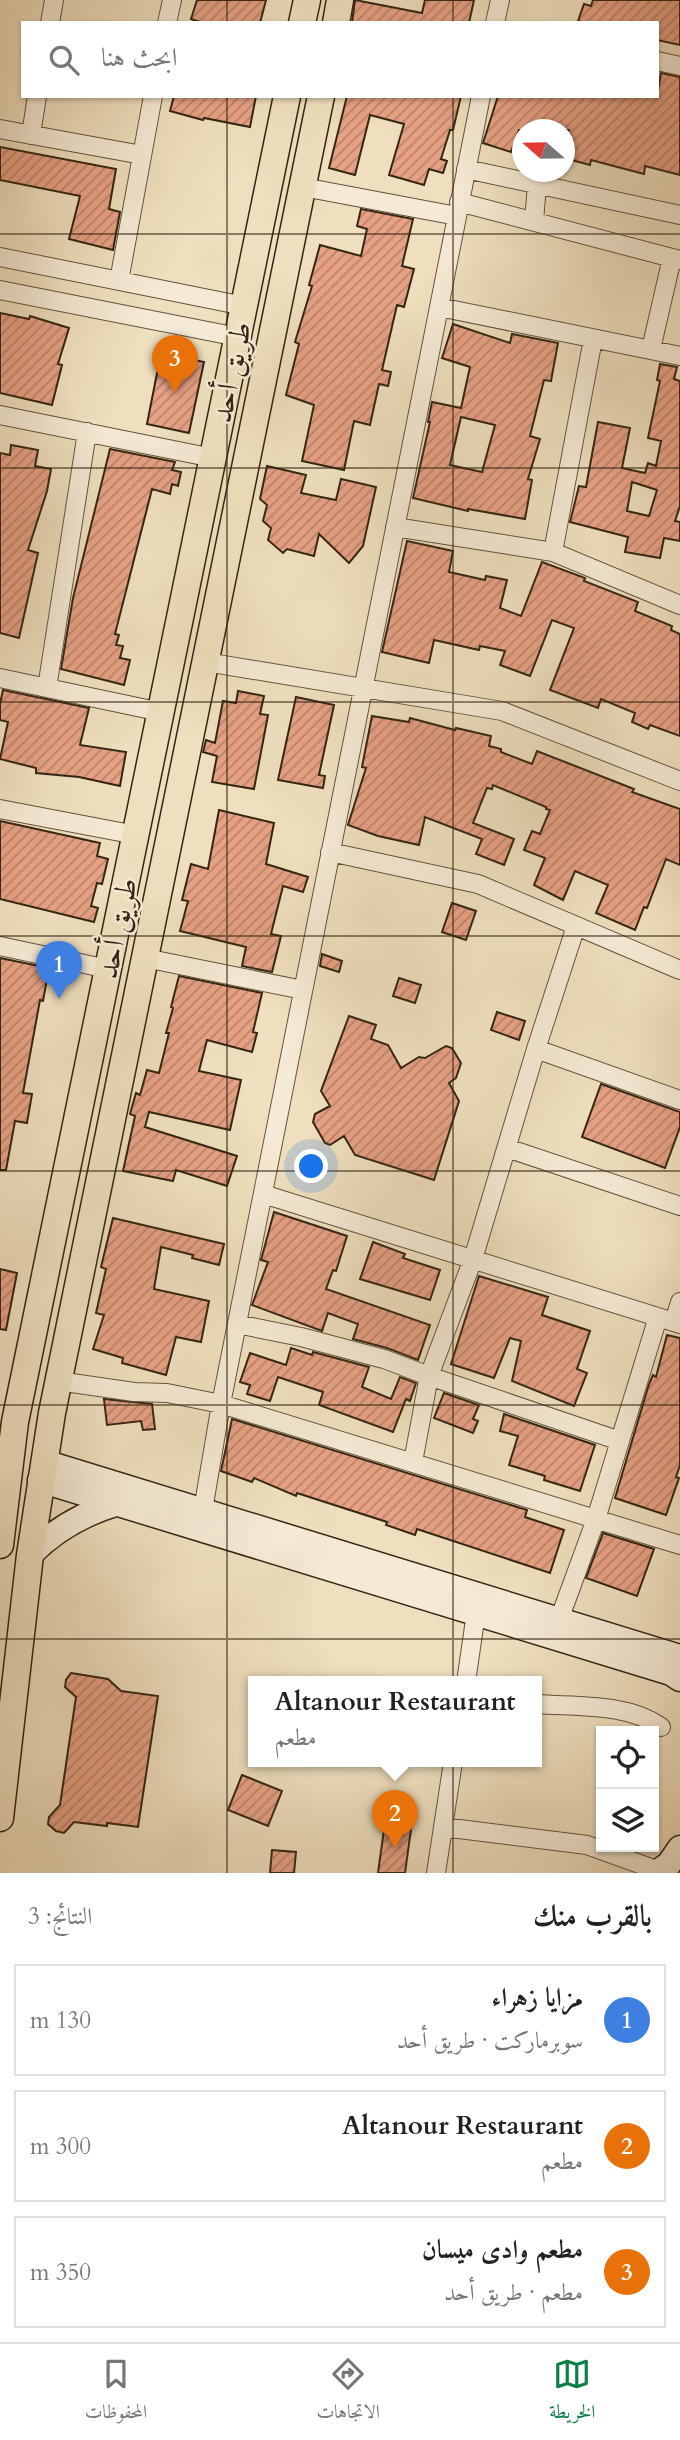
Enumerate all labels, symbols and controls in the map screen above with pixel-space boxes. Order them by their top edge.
search box [21,21,659,98]
text: ابحث هنا [101,40,177,75]
icon: search [45,41,83,79]
north arrow [512,119,575,182]
street label: طريق أحد [200,318,262,426]
pin: 3 [152,335,198,393]
street label: طريق أحد [86,874,148,982]
pin: 1 [36,941,82,999]
your location [294,1149,328,1183]
popup [248,1676,542,1767]
text: Altanour Restaurant [274,1684,516,1719]
text: مطعم [274,1722,317,1753]
map controls [596,1726,659,1852]
button: locate [596,1726,659,1789]
button: layers [596,1789,659,1852]
pin: 2 [372,1790,418,1848]
text: بالقرب منك [533,1896,652,1937]
text: النتائج: 3 [28,1901,92,1932]
text: مزايا زهراء [492,1980,583,2015]
text: 130 m [30,2005,91,2036]
text: 1 [621,2005,633,2036]
text: سوبرماركت · طريق أحد [397,2025,583,2056]
text: Altanour Restaurant [342,2108,583,2143]
text: 300 m [30,2131,91,2162]
text: 2 [621,2131,633,2162]
text: مطعم [541,2146,583,2177]
text: مطعم وادى ميسان [422,2232,583,2267]
text: 350 m [30,2257,91,2288]
text: 3 [621,2257,633,2288]
text: مطعم · طريق أحد [444,2277,583,2308]
tab: المحفوظات [85,2355,147,2430]
tab: الاتجاهات [316,2355,380,2430]
tab: الخريطة [549,2355,595,2430]

